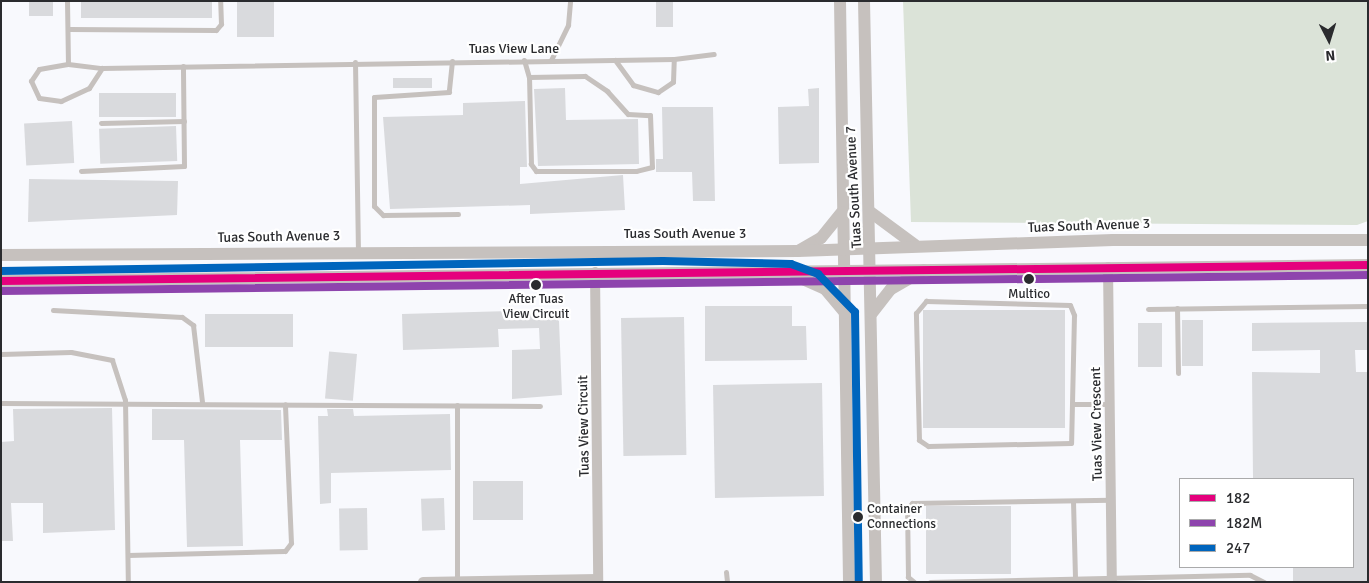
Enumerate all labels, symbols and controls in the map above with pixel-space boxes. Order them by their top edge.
north arrow [1304,15,1354,65]
street label: Tuas View Lane [469,41,559,57]
text: N [1325,47,1336,64]
street label: Tuas South Avenue 7 [842,125,866,249]
street label: Tuas South Avenue 3 [1028,215,1150,237]
street label: Tuas South Avenue 3 [624,226,746,242]
street label: Tuas South Avenue 3 [218,228,340,246]
marker: Multico [1024,274,1034,284]
marker: After Tuas View Circuit [531,280,541,290]
place label: Multico [1008,286,1050,302]
place label: After Tuas View Circuit [503,292,569,323]
street label: Tuas View Crescent [1088,367,1106,481]
street label: Tuas View Circuit [575,375,593,477]
legend [1179,478,1354,568]
text: 182 [1226,489,1250,507]
place label: Container Connections [867,502,936,533]
marker: Container Connections [853,512,863,522]
text: 182M [1226,514,1262,532]
text: 247 [1226,539,1250,557]

